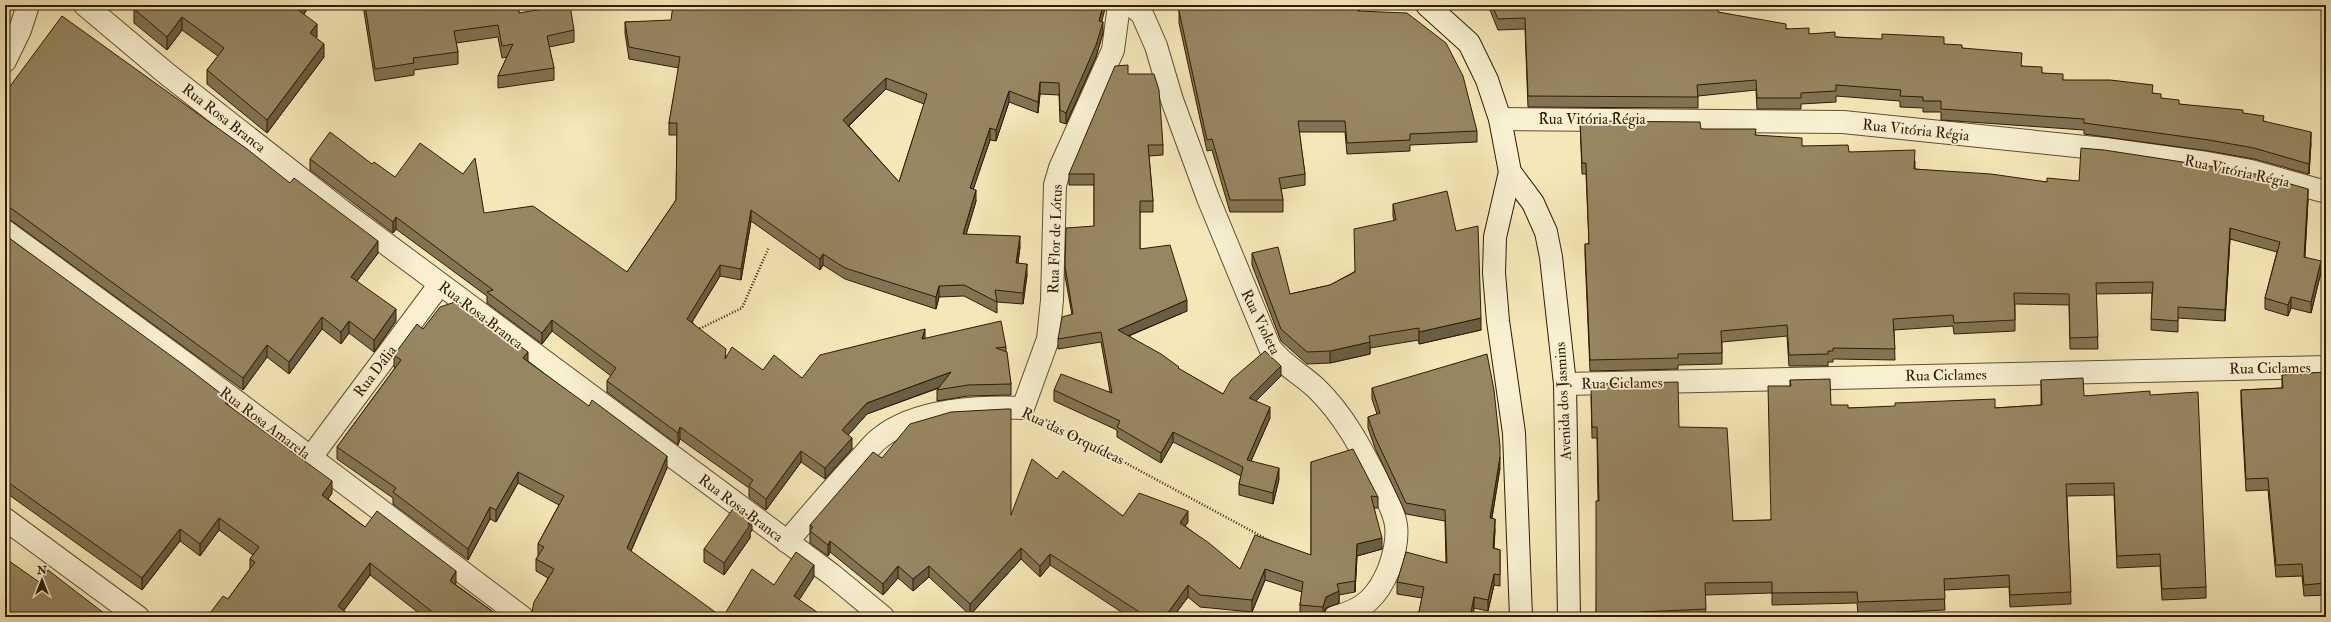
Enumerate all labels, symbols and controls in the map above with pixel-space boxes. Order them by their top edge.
street label: Rua Rosa Branca [178,80,270,158]
street label: Rua Vitória Régia [1538,110,1647,129]
street label: Rua Vitória Régia [1861,115,1971,146]
street label: Rua Vitória Régia [2182,151,2292,192]
street label: Rua Flor de Lótus [1044,184,1067,294]
street label: Rua Rosa Branca [435,277,528,354]
street label: Rua Violeta [1237,286,1285,359]
street label: Rua Dália [350,341,402,401]
street label: Avenida dos Jasmins [1551,341,1577,462]
street label: Rua Ciclames [2229,358,2311,379]
street label: Rua Ciclames [1905,365,1987,386]
street label: Rua Ciclames [1581,373,1663,394]
street label: Rua Rosa Amarela [215,383,315,464]
street label: Rua das Orquídeas [1018,403,1127,469]
street label: Rua Rosa Branca [695,470,788,547]
north arrow [22,560,62,600]
text: N [36,564,48,577]

